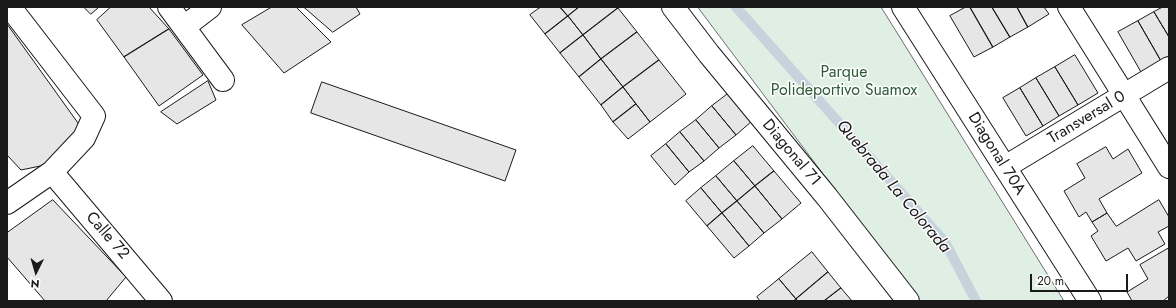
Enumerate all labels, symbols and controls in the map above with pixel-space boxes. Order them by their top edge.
park label: Parque Polideportivo Suamox [771,63,917,101]
street label: Transversal 0 [1045,87,1129,149]
street label: Diagonal 70A [963,109,1029,199]
street label: Diagonal 71 [758,116,824,190]
water label: Quebrada La Colorada [831,116,955,258]
street label: Calle 72 [81,208,133,264]
north arrow [16,252,56,292]
scale bar [1032,266,1130,292]
text: 20 m [1037,272,1064,290]
text: N [30,276,40,292]

